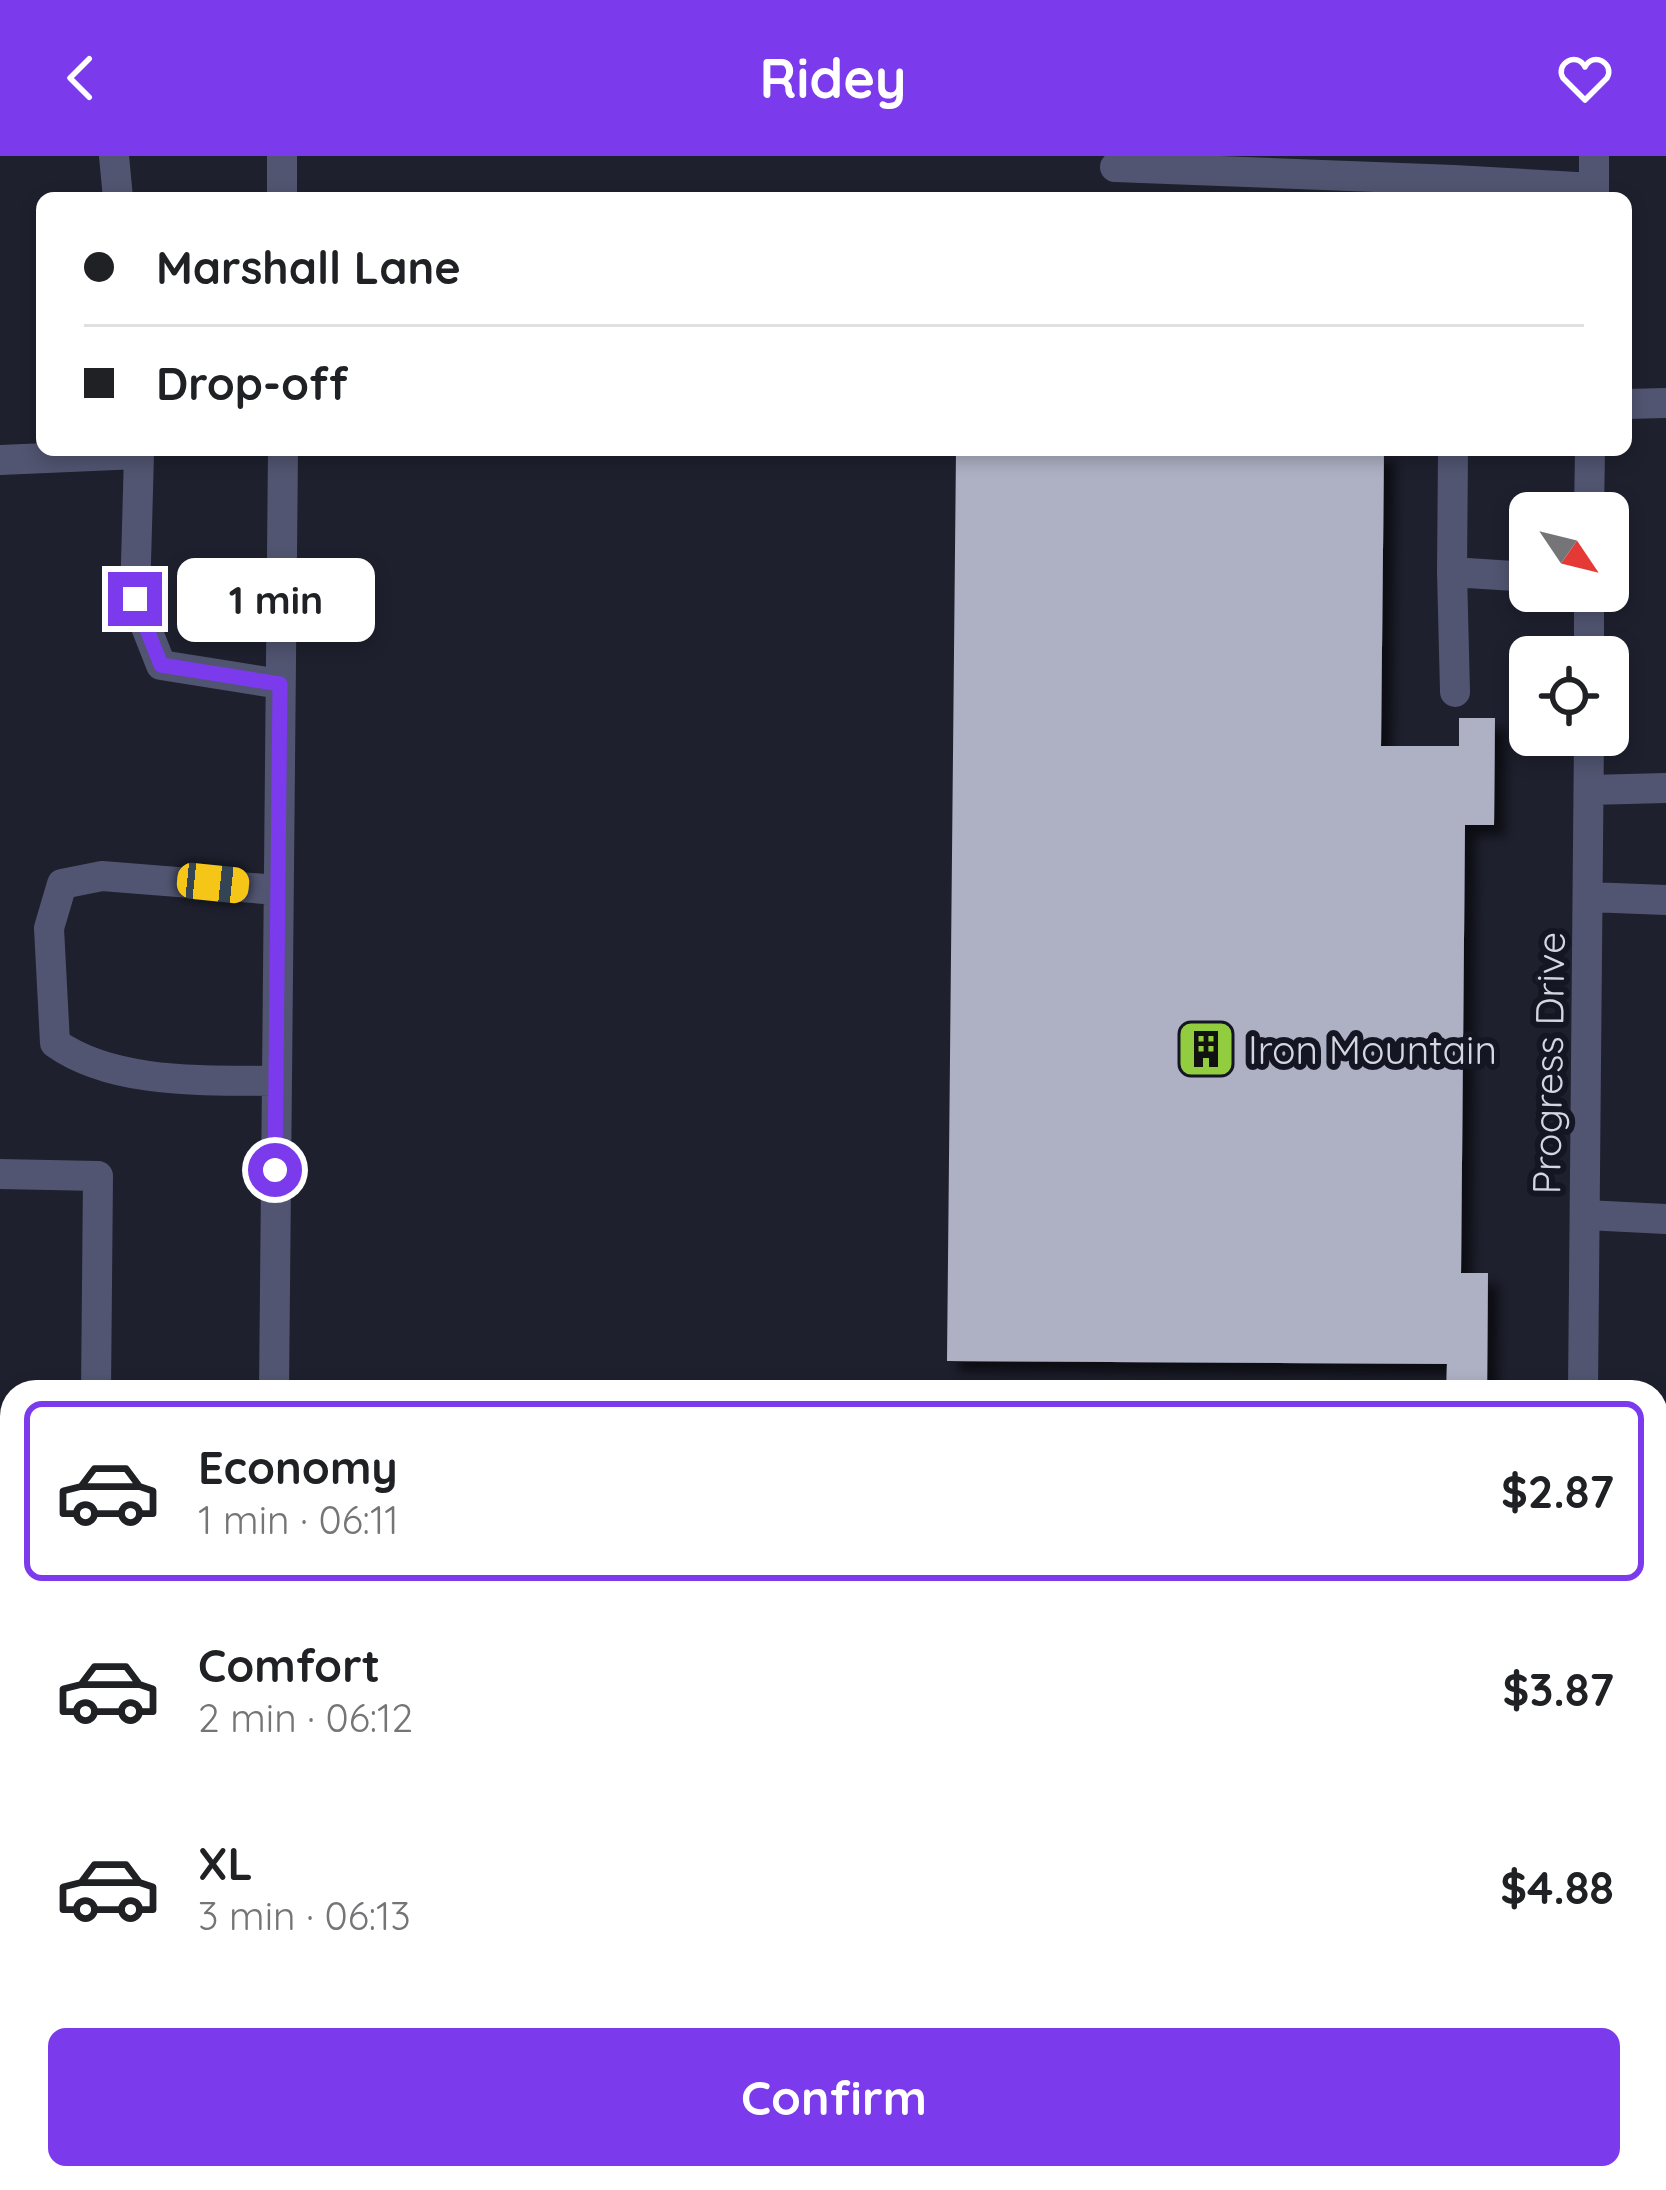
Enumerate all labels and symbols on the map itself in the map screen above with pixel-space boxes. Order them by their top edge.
north arrow [1509,492,1629,612]
callout: 1 min [177,557,375,641]
route end [108,572,162,626]
car [175,861,251,905]
street label: Progress Drive [1521,931,1575,1195]
building icon: Iron Mountain [1175,1018,1237,1080]
place label: Iron Mountain [1248,1025,1497,1074]
route start [248,1143,302,1197]

